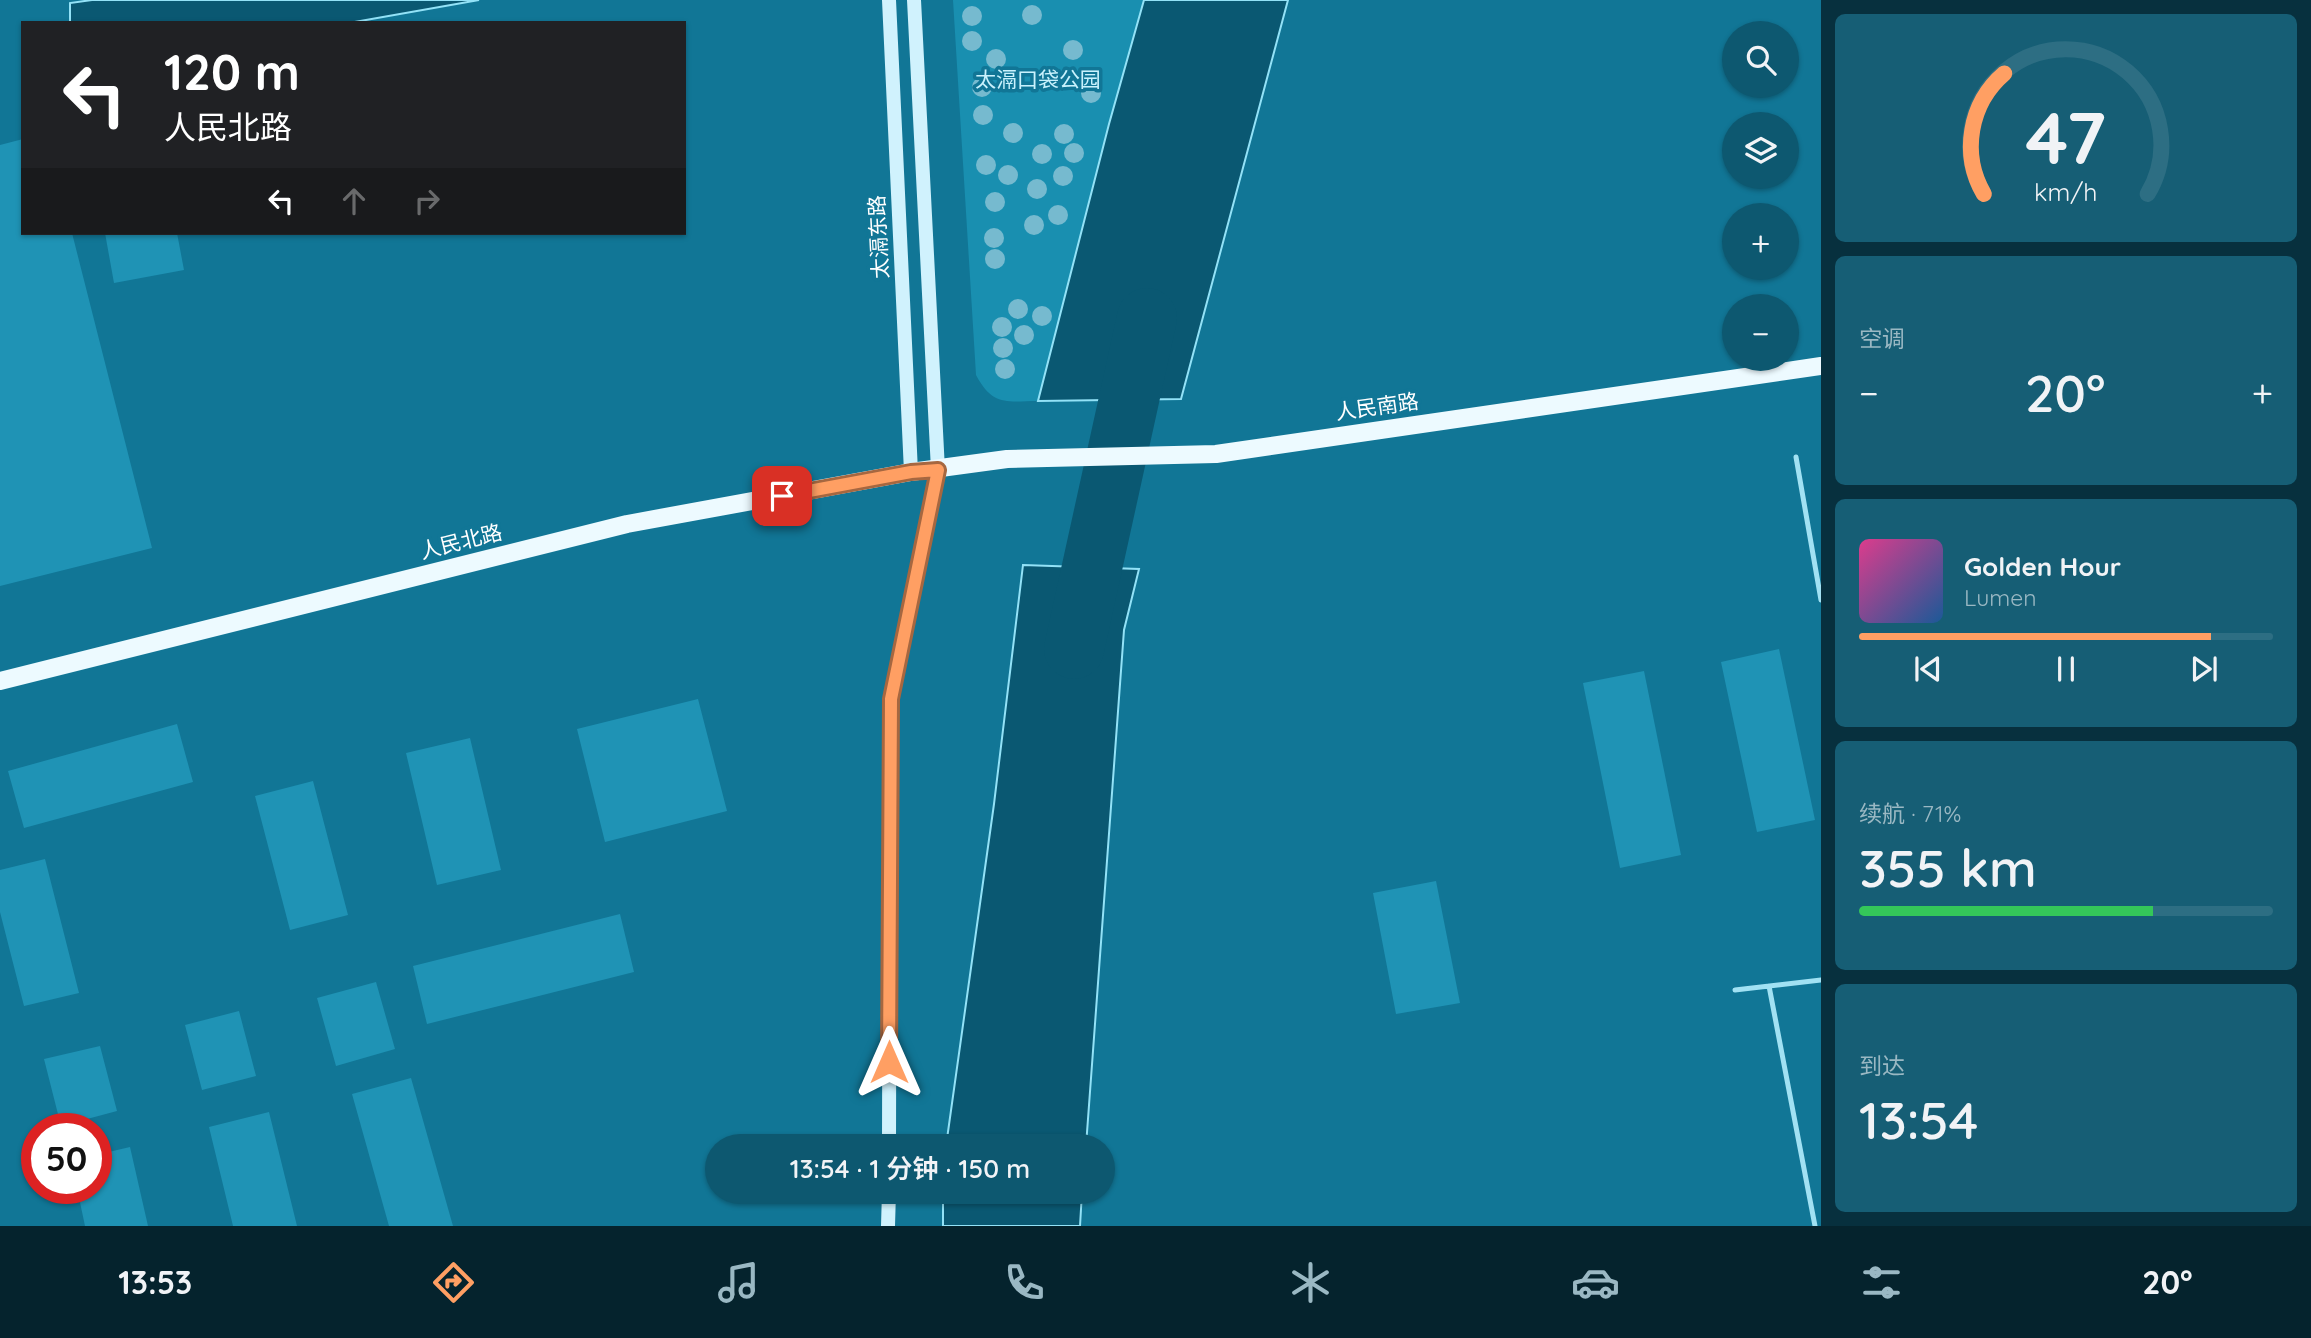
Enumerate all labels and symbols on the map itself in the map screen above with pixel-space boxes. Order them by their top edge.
park label: 太滆口袋公园 [975,66,1101,92]
street label: 太滆东路 [863,194,893,280]
street label: 人民南路 [1333,387,1420,425]
pin [752,466,812,526]
street label: 人民北路 [417,518,505,564]
position arrow [852,1025,926,1099]
speed limit sign: 50 [21,1113,112,1204]

